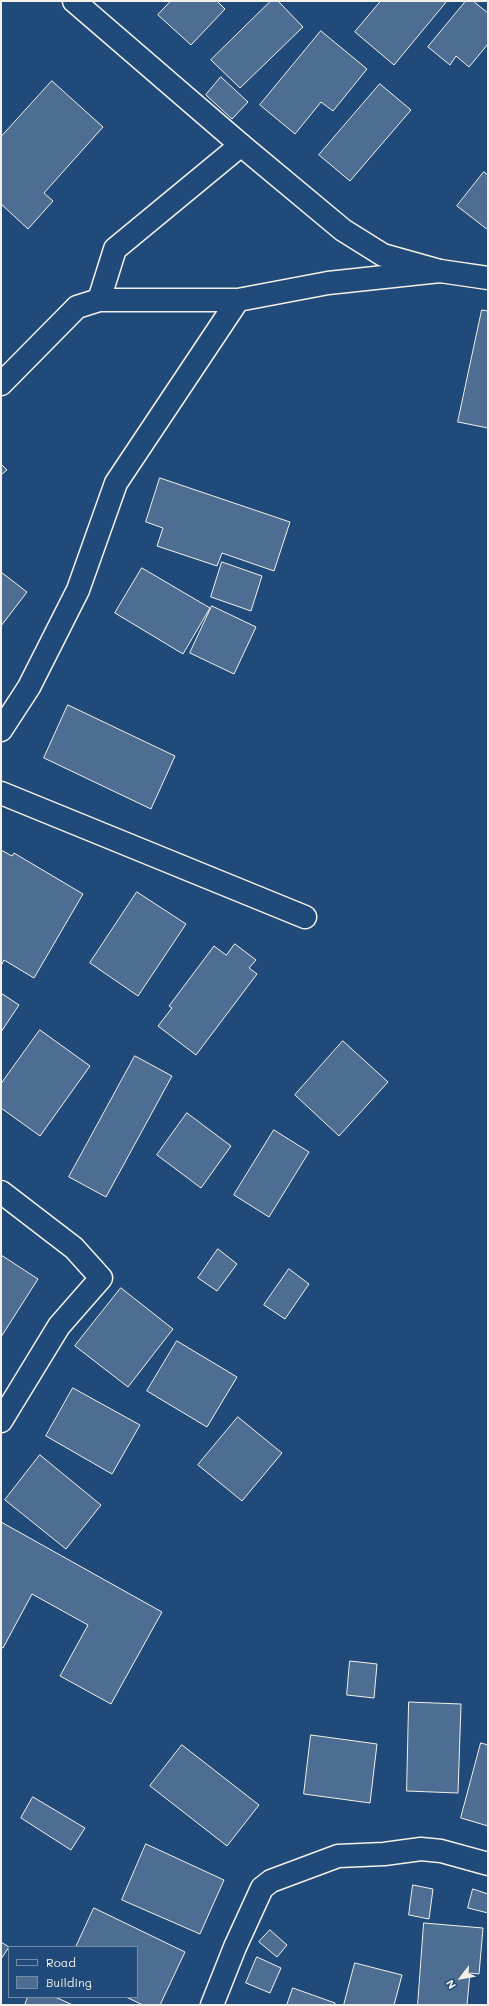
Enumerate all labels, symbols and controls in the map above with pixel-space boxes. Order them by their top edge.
legend [8,1946,138,1998]
text: Road [46,1954,76,1970]
north arrow [441,1958,481,1998]
text: Building [46,1974,92,1990]
text: N [442,1977,459,1992]

